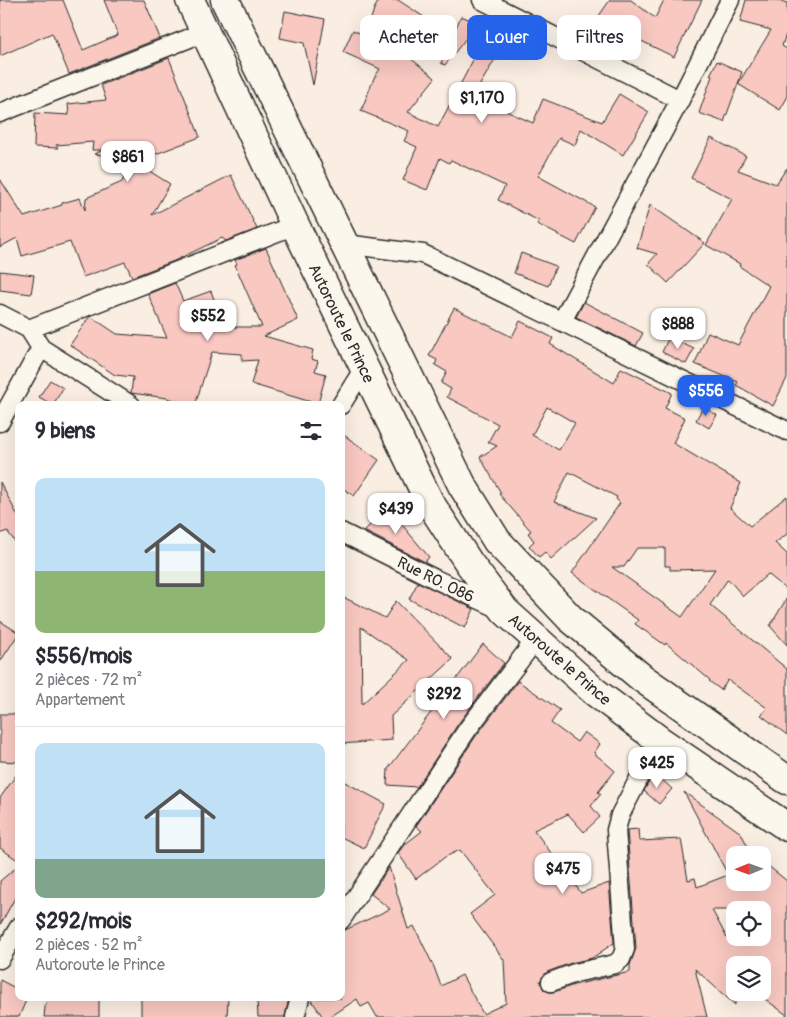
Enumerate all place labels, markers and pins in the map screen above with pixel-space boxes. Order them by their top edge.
pin: $1,170 [441,82,523,124]
pin: $861 [98,140,158,183]
pin: $552 [178,300,238,342]
pin: $888 [648,308,708,350]
pin: $556 [676,374,736,417]
pin: $439 [366,492,426,535]
pin: $292 [414,678,474,720]
pin: $425 [627,746,687,789]
pin: $475 [533,852,593,895]

